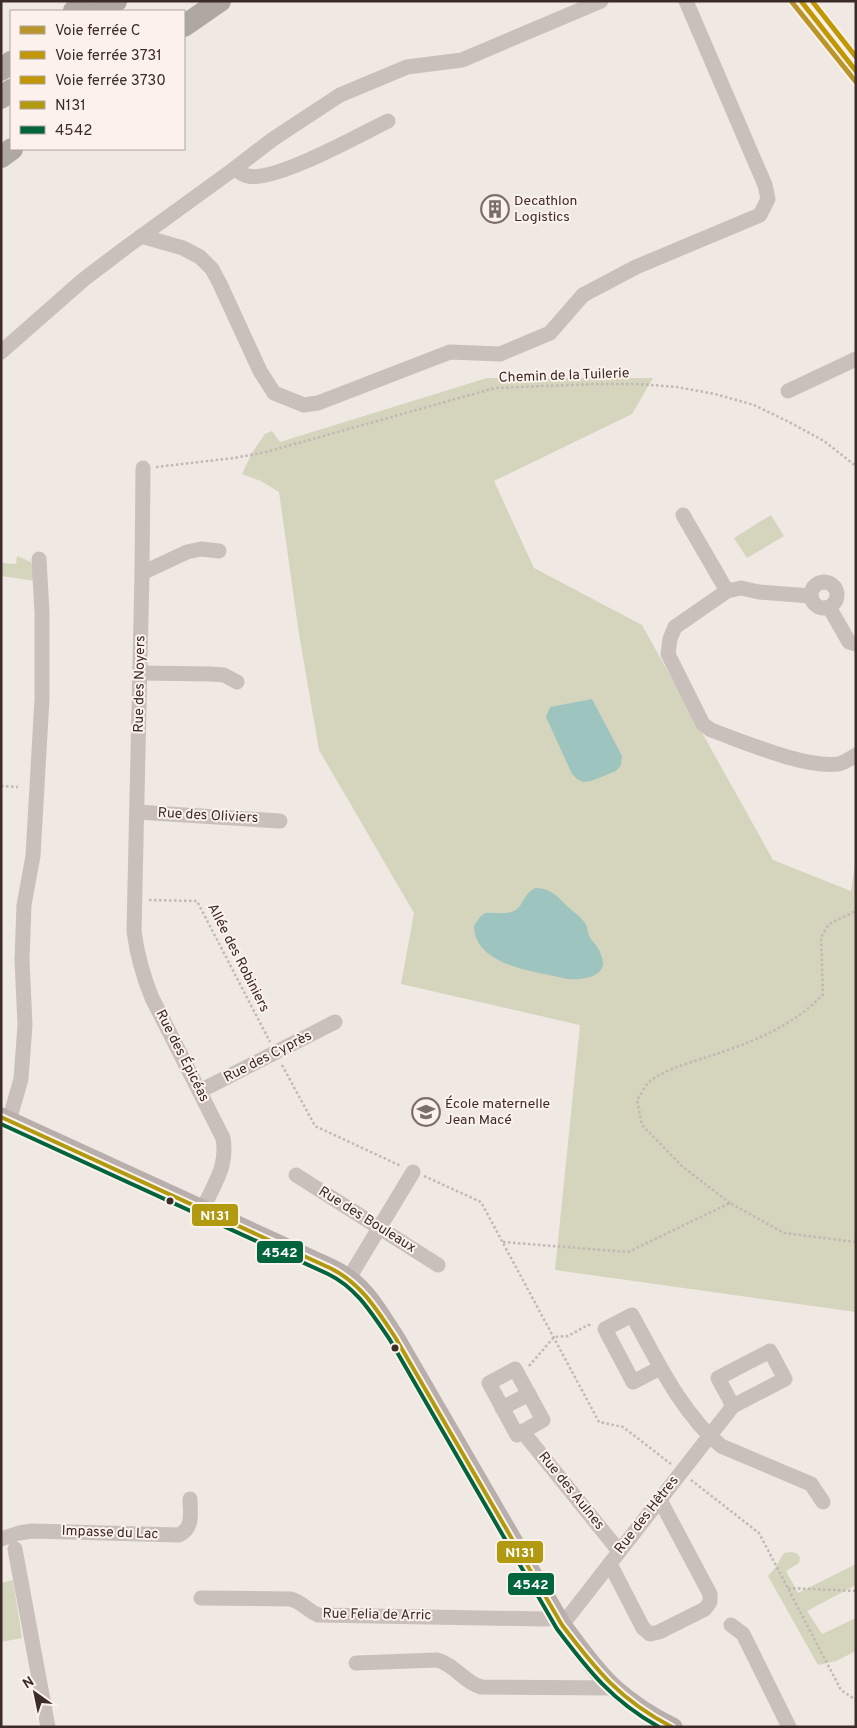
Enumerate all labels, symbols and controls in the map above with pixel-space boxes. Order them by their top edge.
legend [10,10,185,150]
text: Voie ferrée C [55,22,141,41]
text: Voie ferrée 3731 [55,47,162,66]
text: Voie ferrée 3730 [55,72,166,91]
text: N131 [55,97,86,116]
text: 4542 [55,122,92,141]
place label: Decathlon Logistics [514,193,577,226]
building icon: Decathlon Logistics [480,194,510,224]
street label: Chemin de la Tuilerie [498,365,630,387]
street label: Rue des Noyers [131,635,149,733]
street label: Rue des Oliviers [157,805,259,827]
street label: Allée des Robiniers [203,901,273,1015]
street label: Rue des Épicéas [151,1007,213,1105]
street label: Rue des Cyprès [221,1027,315,1087]
place label: École maternelle Jean Macé [445,1095,550,1129]
school or university icon: École maternelle Jean Macé [411,1097,441,1127]
street label: Rue des Bouleaux [315,1183,419,1257]
unlabelled marker [165,1196,175,1206]
line badge: N131 [191,1203,239,1227]
text: N131 [200,1208,230,1225]
line badge: 4542 [256,1240,304,1264]
text: 4542 [262,1245,298,1262]
unlabelled marker [390,1343,400,1353]
street label: Rue des Aulnes [534,1449,608,1533]
street label: Rue des Hêtres [611,1473,683,1557]
street label: Impasse du Lac [61,1523,159,1543]
line badge: N131 [496,1540,544,1564]
text: N131 [505,1545,535,1562]
line badge: 4542 [507,1572,555,1596]
text: 4542 [513,1577,549,1594]
street label: Rue Felia de Arric [322,1606,432,1624]
north arrow [10,1668,60,1718]
text: N [20,1673,38,1693]

